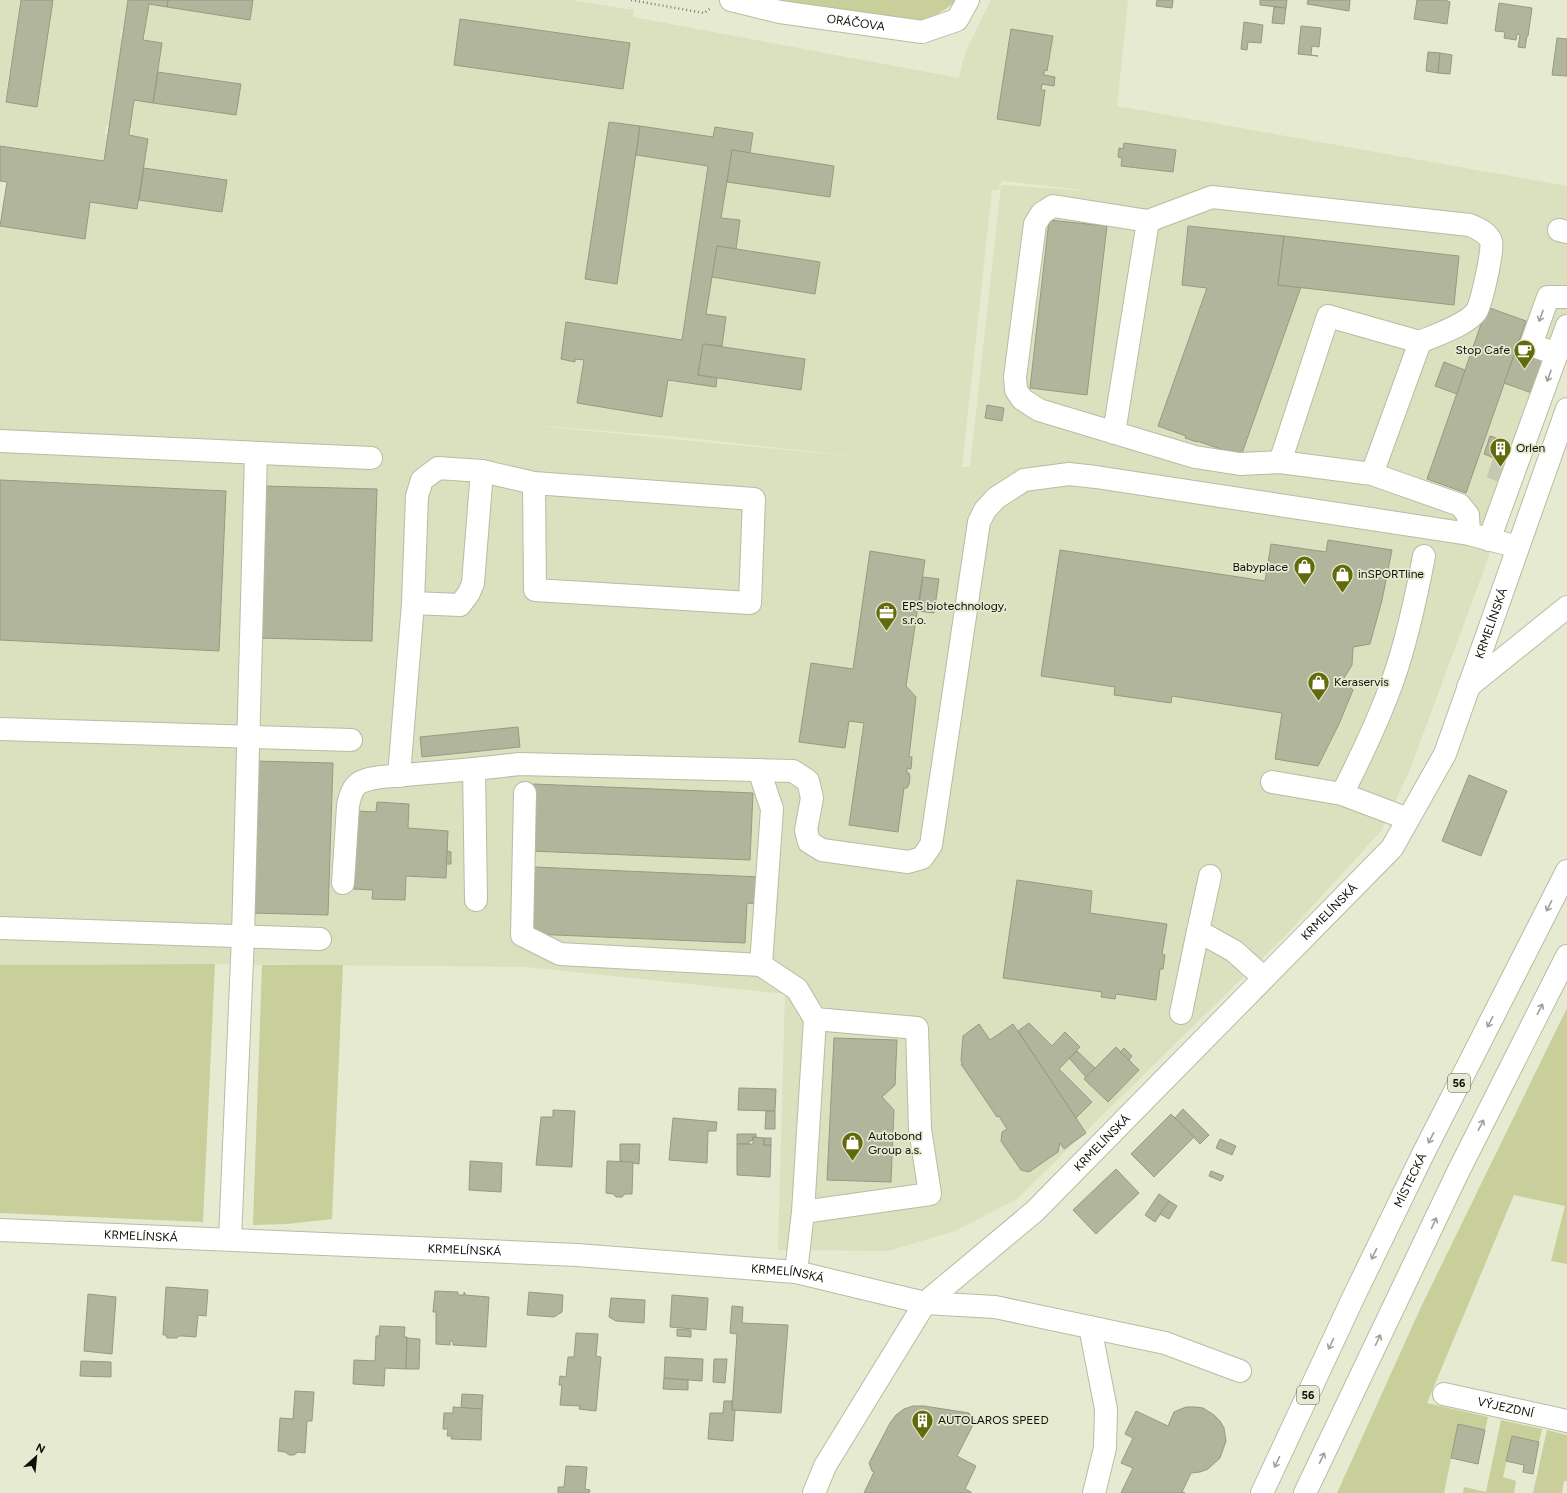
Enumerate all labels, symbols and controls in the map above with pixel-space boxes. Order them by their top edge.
street label: ORÁČOVA [826,12,886,34]
one-way arrow [1537,309,1545,321]
cafe icon: Stop Cafe [1512,337,1538,370]
place label: Stop Cafe [1455,343,1510,357]
one-way arrow [1544,370,1552,382]
building icon: Orlen [1487,435,1513,468]
place label: Orlen [1516,441,1546,455]
shop icon: Babyplace [1291,554,1317,587]
place label: Babyplace [1232,560,1288,574]
shop icon: inSPORTline [1330,561,1356,594]
place label: inSPORTline [1358,567,1424,581]
street label: KRMELÍNSKÁ [1472,586,1510,660]
place label: EPS biotechnology, s.r.o. [902,599,1007,627]
office icon: EPS biotechnology, s.r.o. [874,600,900,633]
shop icon: Keraservis [1305,669,1331,702]
place label: Keraservis [1334,675,1389,689]
street label: KRMELÍNSKÁ [1298,881,1360,943]
one-way arrow [1545,900,1552,912]
one-way arrow [1537,1003,1544,1015]
one-way arrow [1486,1015,1494,1027]
road number: 56 [1448,1074,1470,1092]
street label: KRMELÍNSKÁ [1071,1112,1133,1174]
one-way arrow [1478,1119,1486,1131]
place label: Autobond Group a.s. [868,1129,922,1157]
shop icon: Autobond Group a.s. [840,1130,866,1163]
one-way arrow [1427,1131,1435,1143]
street label: MÍSTECKÁ [1391,1151,1429,1210]
one-way arrow [1431,1217,1438,1229]
street label: KRMELÍNSKÁ [104,1228,178,1245]
street label: KRMELÍNSKÁ [427,1242,502,1259]
one-way arrow [1370,1248,1377,1260]
street label: KRMELÍNSKÁ [751,1262,826,1286]
one-way arrow [1375,1335,1382,1347]
one-way arrow [1327,1338,1334,1350]
road number: 56 [1297,1386,1319,1404]
street label: VÝJEZDNÍ [1476,1395,1536,1421]
building icon: AUTOLAROS SPEED [910,1407,936,1440]
place label: AUTOLAROS SPEED [938,1413,1049,1427]
north arrow [16,1437,56,1477]
text: N [34,1441,47,1456]
one-way arrow [1319,1452,1326,1464]
one-way arrow [1273,1456,1280,1468]

